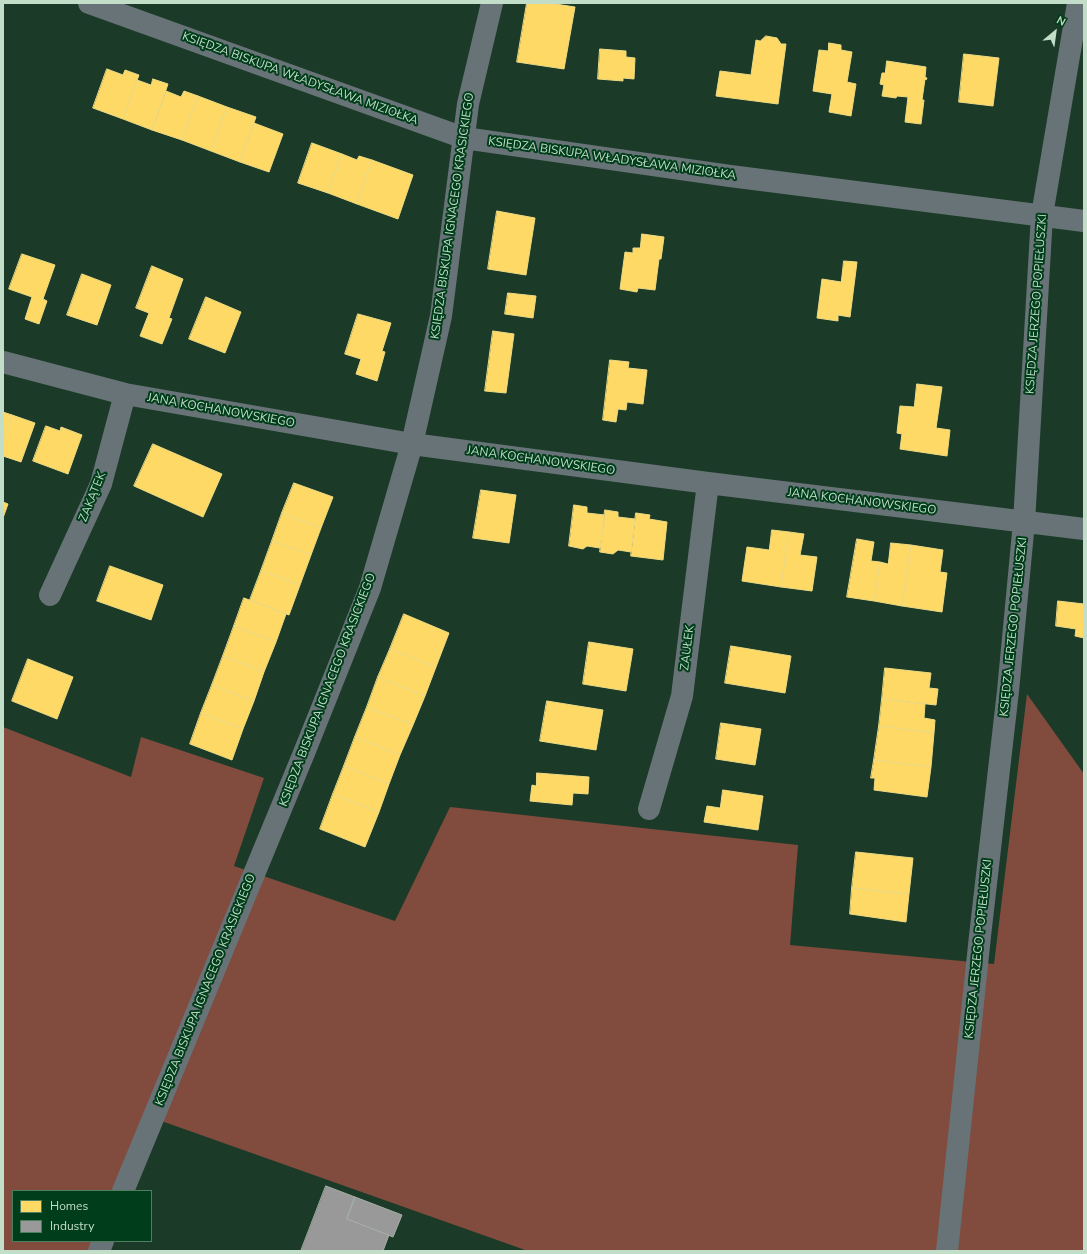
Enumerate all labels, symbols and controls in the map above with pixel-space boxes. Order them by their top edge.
north arrow [1035,12,1075,52]
text: N [1054,13,1068,30]
street label: KSIĘDZA BISKUPA WŁADYSŁAWA MIZIOŁKA [180,29,420,129]
street label: KSIĘDZA BISKUPA IGNACEGO KRASICKIEGO [429,92,477,340]
street label: KSIĘDZA BISKUPA WŁADYSŁAWA MIZIOŁKA [487,134,737,184]
street label: KSIĘDZA JERZEGO POPIEŁUSZKI [1024,214,1050,394]
street label: JANA KOCHANOWSKIEGO [146,391,296,431]
street label: JANA KOCHANOWSKIEGO [466,443,616,479]
street label: ZAKĄTEK [77,470,109,524]
street label: JANA KOCHANOWSKIEGO [787,486,937,518]
street label: KSIĘDZA JERZEGO POPIEŁUSZKI [997,537,1031,717]
street label: KSIĘDZA BISKUPA IGNACEGO KRASICKIEGO [277,571,379,809]
street label: ZAUŁEK [678,625,698,671]
street label: KSIĘDZA JERZEGO POPIEŁUSZKI [962,859,996,1039]
street label: KSIĘDZA BISKUPA IGNACEGO KRASICKIEGO [153,872,259,1108]
legend [12,1190,152,1242]
text: Homes [50,1198,88,1214]
text: Industry [50,1218,94,1234]

